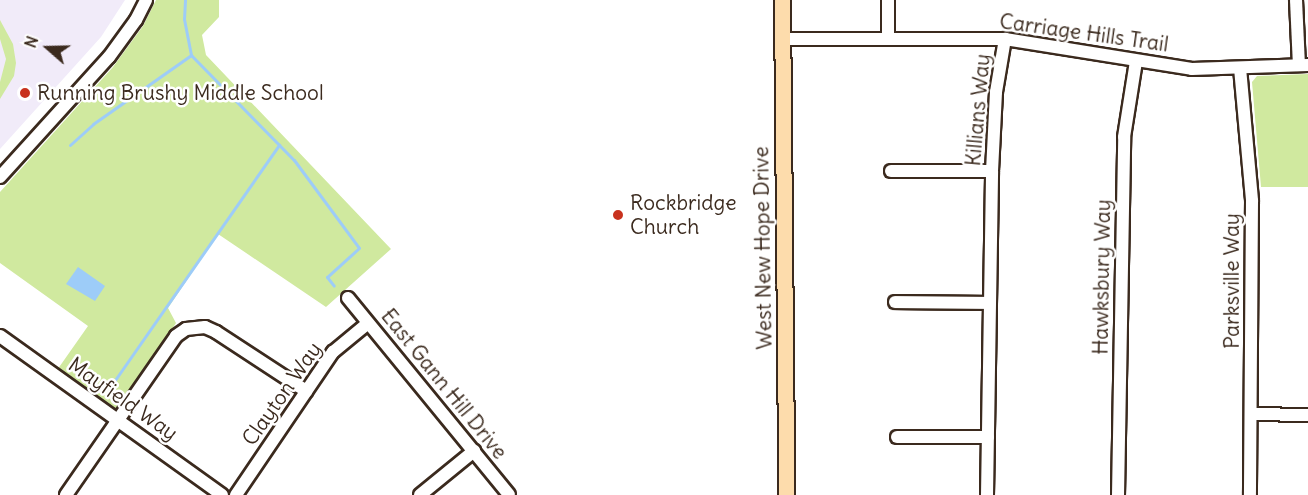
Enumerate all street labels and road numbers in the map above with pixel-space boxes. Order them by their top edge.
street label: Carriage Hills Trail [998,9,1170,57]
street label: Killians Way [961,53,995,167]
street label: West New Hope Drive [749,146,777,350]
street label: Hawksbury Way [1088,199,1116,355]
street label: Parksville Way [1219,213,1245,349]
street label: East Gann Hill Drive [376,304,512,464]
street label: Clayton Way [237,337,327,451]
street label: Mayfield Way [63,352,183,446]

